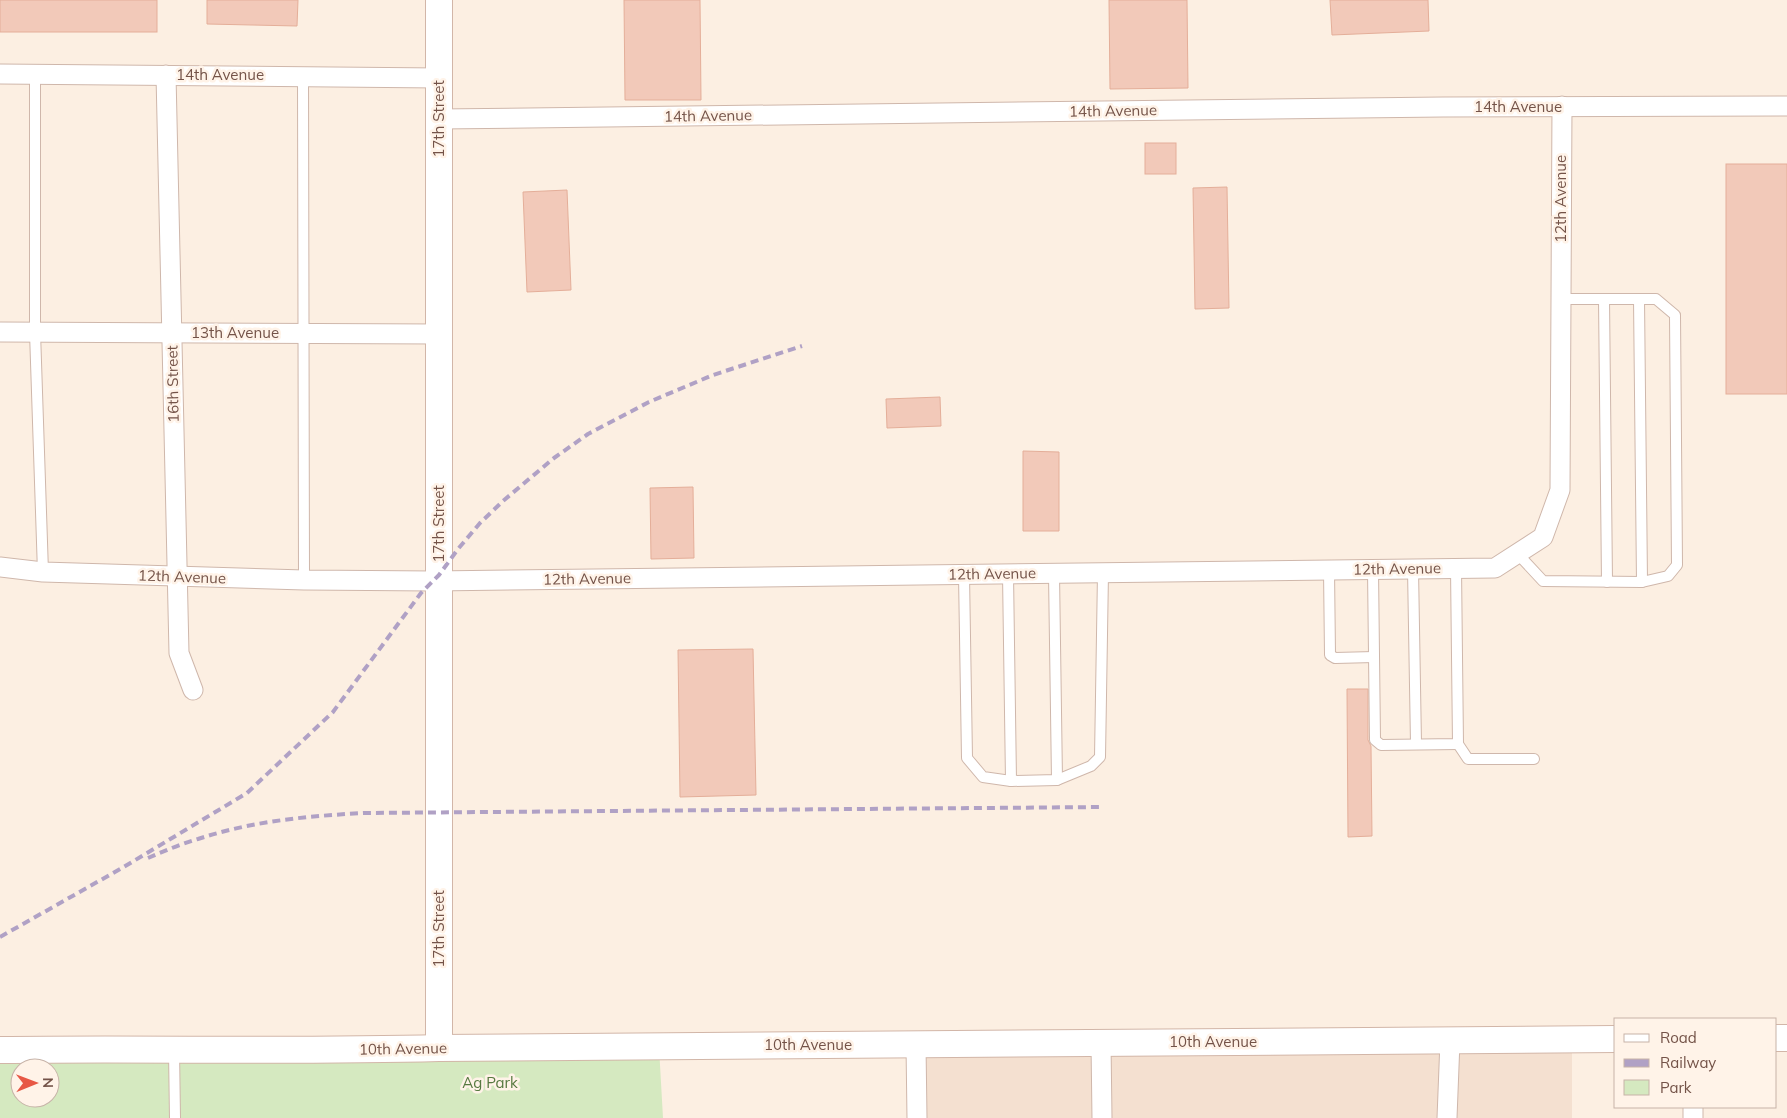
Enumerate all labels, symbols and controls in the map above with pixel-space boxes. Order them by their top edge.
street label: 14th Avenue [176,65,264,84]
street label: 17th Street [429,80,448,158]
street label: 14th Avenue [1474,97,1562,116]
street label: 14th Avenue [1069,100,1157,121]
street label: 14th Avenue [664,105,752,126]
street label: 12th Avenue [1551,155,1570,243]
street label: 13th Avenue [191,323,279,342]
street label: 16th Street [162,345,183,423]
street label: 17th Street [429,485,448,563]
street label: 12th Avenue [1353,558,1441,579]
street label: 12th Avenue [948,563,1036,584]
street label: 12th Avenue [138,565,226,588]
street label: 12th Avenue [543,568,631,589]
street label: 17th Street [429,890,448,968]
legend [1614,1018,1777,1108]
text: Road [1660,1028,1697,1047]
street label: 10th Avenue [1169,1032,1257,1051]
street label: 10th Avenue [764,1035,852,1054]
street label: 10th Avenue [359,1038,447,1059]
text: Railway [1660,1053,1716,1072]
north arrow [10,1058,60,1108]
park label: Ag Park [462,1073,518,1092]
text: N [39,1077,57,1088]
text: Park [1660,1078,1692,1097]

